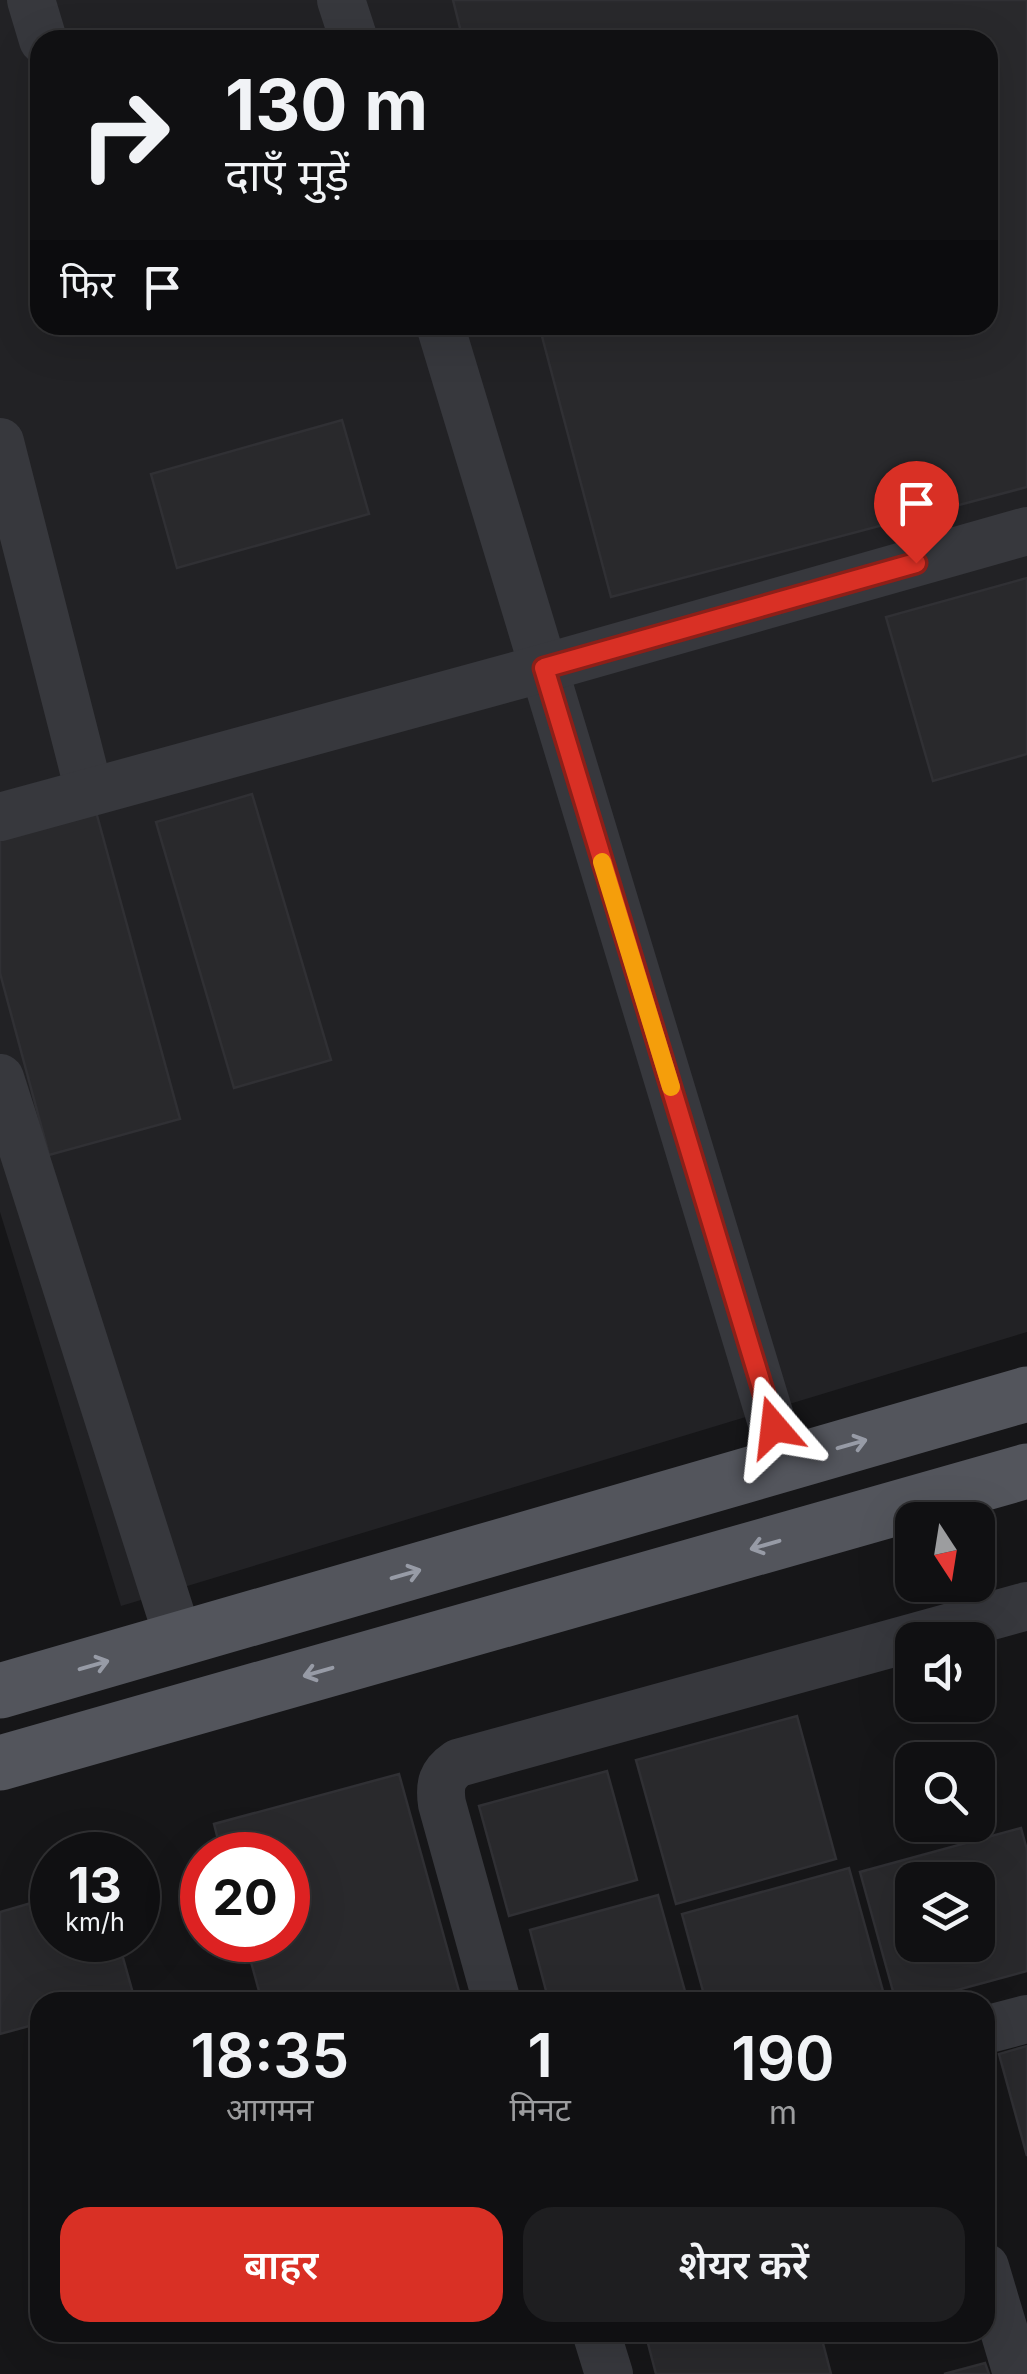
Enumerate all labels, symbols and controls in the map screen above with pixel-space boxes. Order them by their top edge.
text: 130 m [225,62,428,147]
icon: right [60,70,190,200]
text: दाएँ मुड़ें [225,147,349,202]
icon: arrive [135,260,190,315]
text: फिर [60,261,115,307]
pin [874,461,959,564]
icon: arrive [889,476,944,531]
position arrow [722,1375,826,1479]
one-way arrow [836,1433,868,1452]
north arrow [895,1502,995,1602]
map controls [895,1502,995,1962]
one-way arrow [750,1537,781,1555]
one-way arrow [390,1564,421,1582]
button: sound [895,1622,995,1722]
one-way arrow [78,1655,109,1673]
one-way arrow [302,1664,334,1683]
button: search [895,1742,995,1842]
speed limit sign: 20 [180,1832,310,1962]
text: 13 [68,1855,122,1915]
button: layers [895,1862,995,1962]
text: km/h [65,1907,125,1937]
text: 18:35 [190,2019,349,2091]
text: 1 [528,2019,553,2091]
text: 190 [731,2022,835,2094]
text: आगमन [226,2090,314,2129]
text: मिनट [510,2090,571,2129]
text: m [769,2093,797,2132]
button: बाहर [60,2207,503,2322]
button: शेयर करें [523,2207,965,2322]

